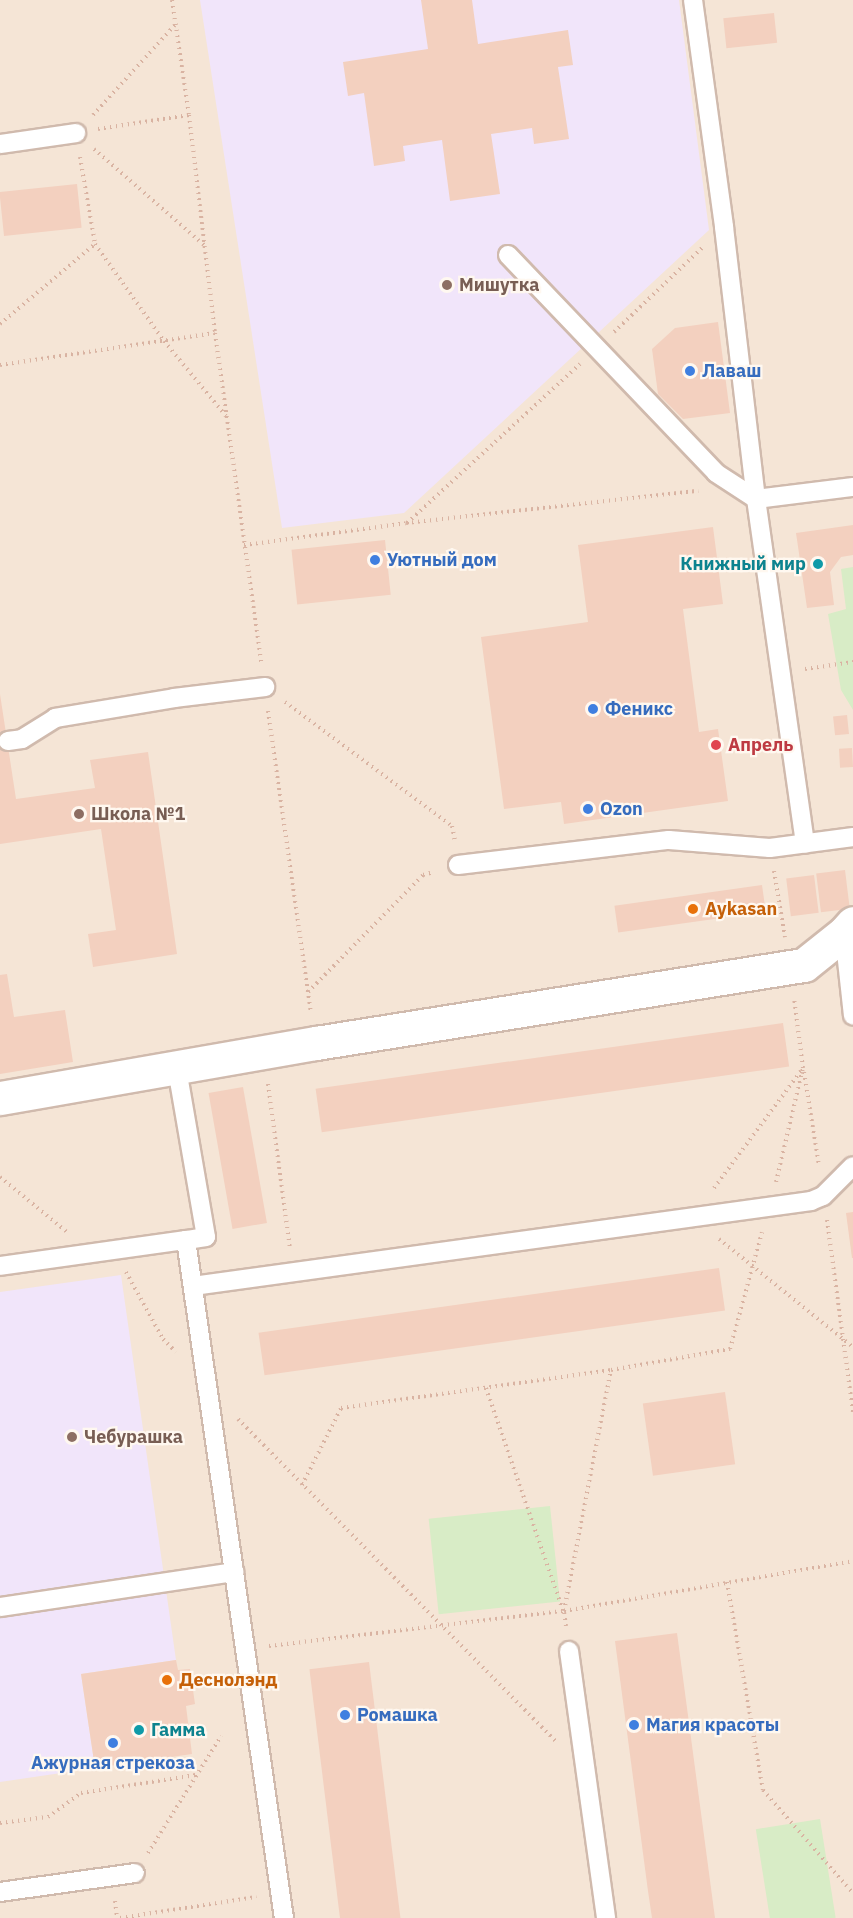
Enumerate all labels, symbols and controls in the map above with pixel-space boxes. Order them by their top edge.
place label: Мишутка [459,274,539,296]
marker: Мишутка [440,278,454,292]
place label: Лаваш [702,360,761,382]
marker: Лаваш [683,364,697,378]
place label: Уютный дом [387,549,497,571]
marker: Уютный дом [368,553,382,567]
place label: Книжный мир [680,553,806,575]
marker: Книжный мир [811,557,825,571]
place label: Феникс [605,698,673,720]
marker: Феникс [586,702,600,716]
place label: Апрель [728,734,793,756]
marker: Апрель [709,738,723,752]
place label: Ozon [600,798,643,820]
marker: Ozon [581,802,595,816]
place label: Школа №1 [91,803,185,825]
marker: Школа №1 [72,807,86,821]
place label: Aykasan [705,898,777,920]
marker: Aykasan [686,902,700,916]
place label: Чебурашка [84,1426,183,1448]
marker: Чебурашка [65,1430,79,1444]
place label: Деснолэнд [179,1669,277,1691]
marker: Деснолэнд [160,1673,174,1687]
place label: Ромашка [357,1704,438,1726]
marker: Ромашка [338,1708,352,1722]
place label: Магия красоты [646,1714,779,1736]
marker: Магия красоты [627,1718,641,1732]
place label: Гамма [151,1719,206,1741]
marker: Гамма [132,1723,146,1737]
marker: Ажурная стрекоза [106,1736,120,1750]
place label: Ажурная стрекоза [31,1752,195,1774]

